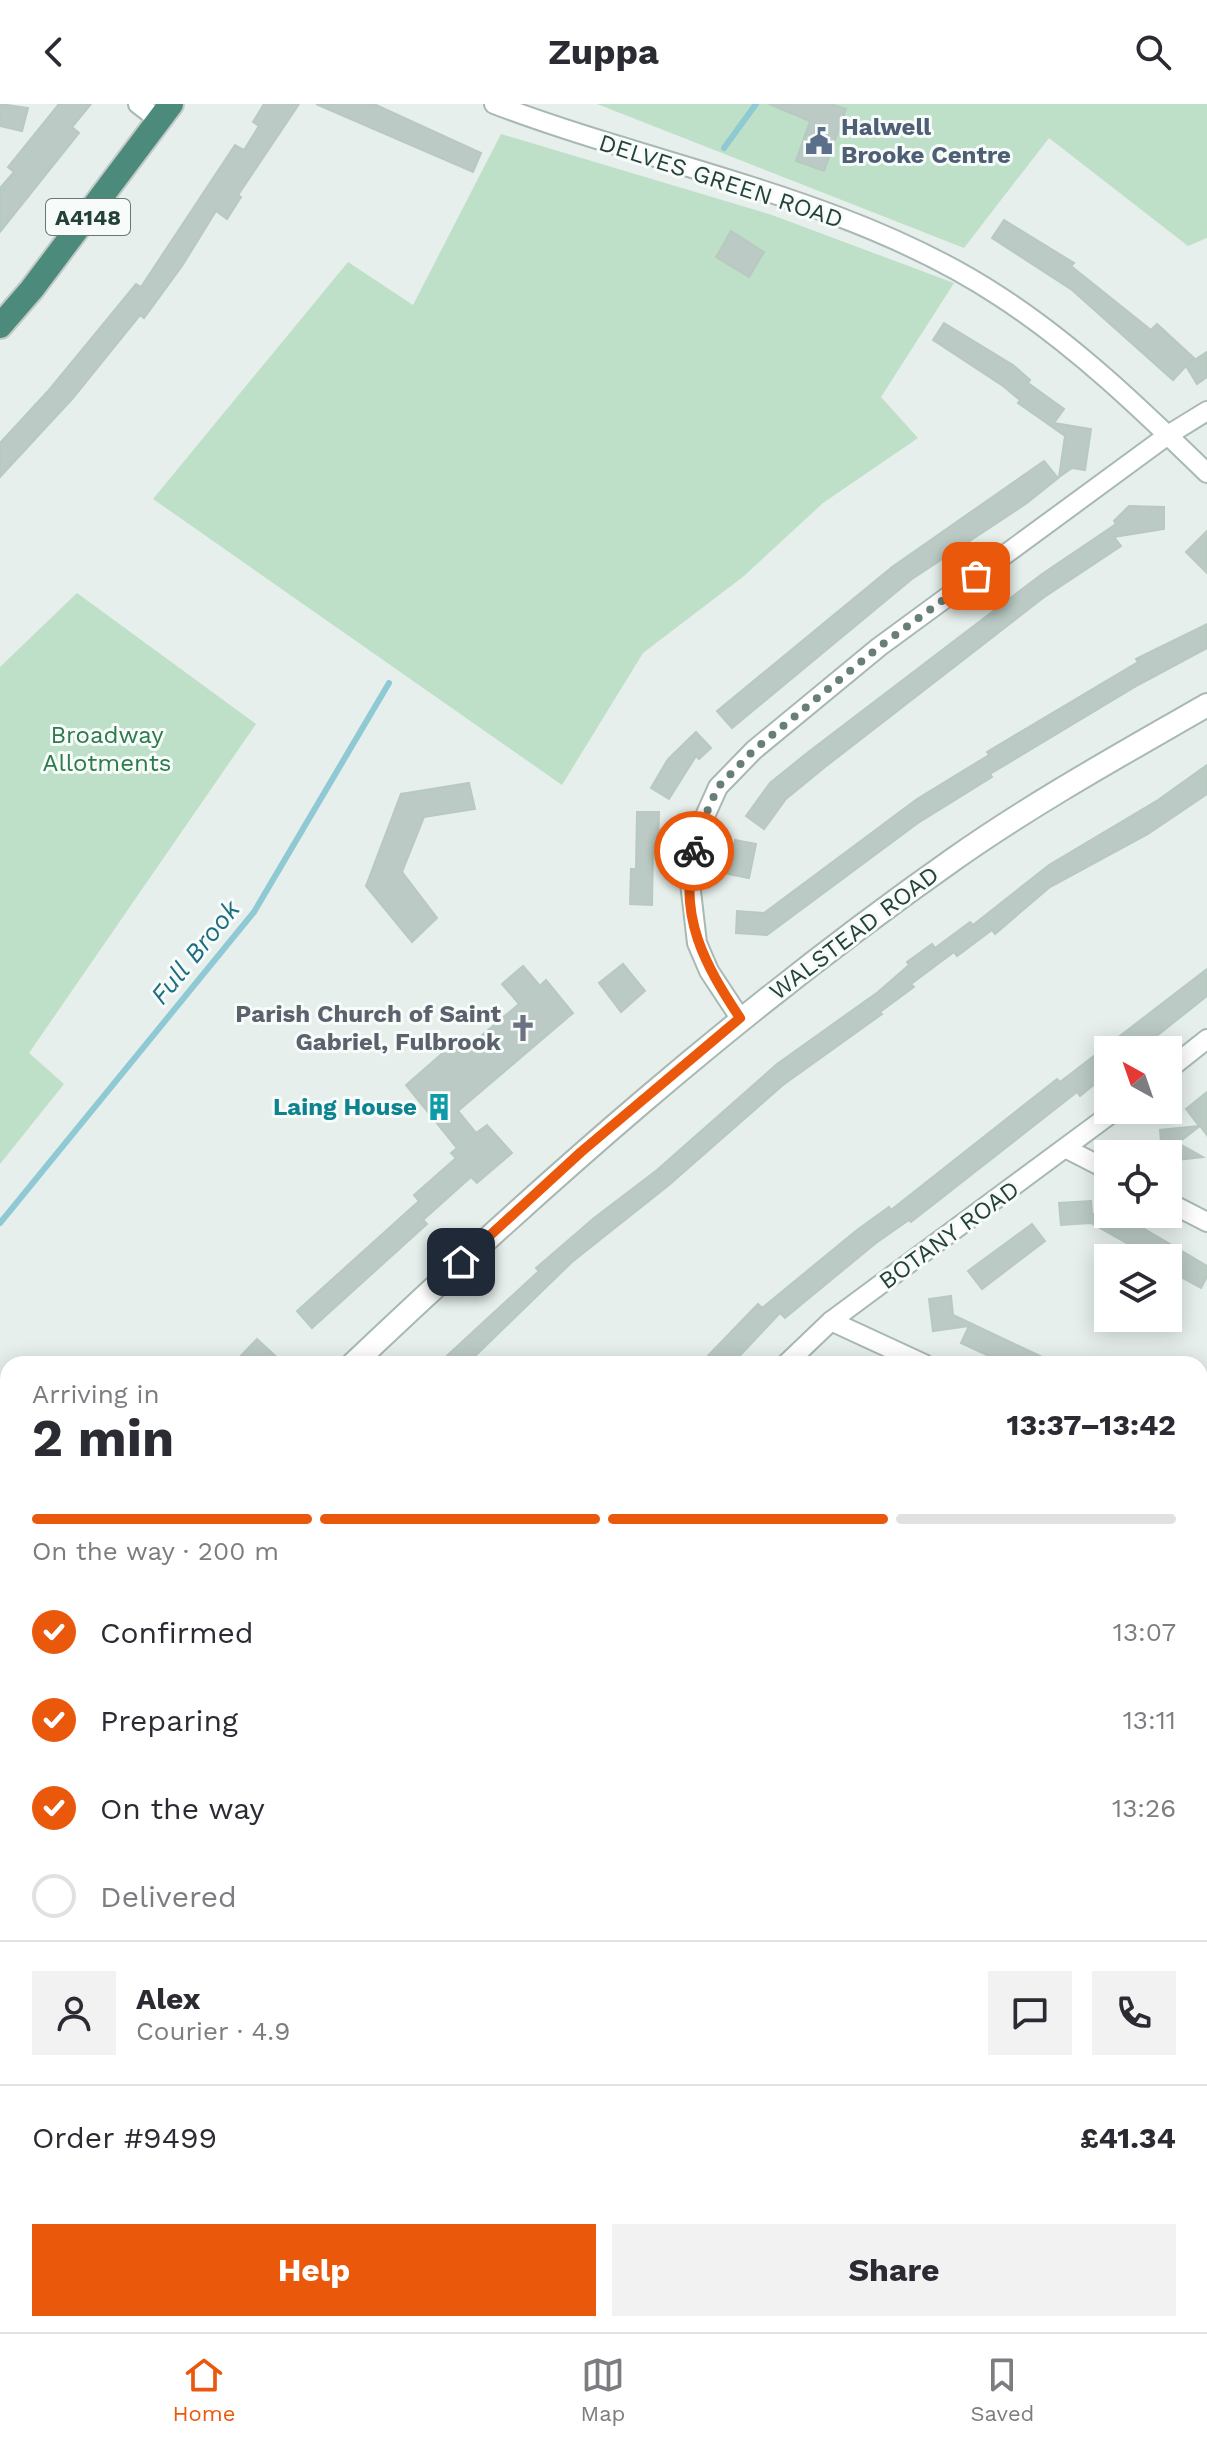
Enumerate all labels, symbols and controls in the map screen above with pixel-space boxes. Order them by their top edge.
icon: back [32,30,76,74]
icon: search [1131,30,1175,74]
text: Zuppa [548,31,659,73]
place label: Halwell Brooke Centre [841,113,1011,169]
public building icon: Halwell Brooke Centre [804,126,834,156]
street label: DELVES GREEN ROAD [595,128,847,234]
road number: A4148 [46,199,130,235]
pin [942,542,1010,610]
icon: bag [954,554,998,598]
park label: Broadway Allotments [43,721,171,777]
courier [654,811,734,891]
icon: bike [672,829,716,873]
street label: WALSTEAD ROAD [764,860,944,1006]
water label: Full Brook [144,893,246,1010]
place label: Parish Church of Saint Gabriel, Fulbrook [235,1000,502,1056]
church icon: Parish Church of Saint Gabriel, Fulbrook [508,1013,538,1043]
north arrow [1094,1036,1182,1124]
map controls [1094,1036,1182,1332]
building icon: Laing House [424,1092,454,1122]
place label: Laing House [273,1093,417,1121]
button: locate [1094,1140,1182,1228]
street label: BOTANY ROAD [874,1175,1024,1295]
pin [427,1228,495,1296]
icon: home [439,1240,483,1284]
button: layers [1094,1244,1182,1332]
text: Arriving in [32,1379,160,1409]
text: 13:37–13:42 [1007,1407,1176,1442]
text: 2 min [32,1408,174,1469]
text: On the way · 200 m [32,1536,279,1566]
icon: check [32,1610,76,1654]
text: Confirmed [100,1615,254,1650]
text: 13:07 [1113,1617,1176,1647]
icon: check [32,1698,76,1742]
text: Preparing [100,1703,238,1738]
text: 13:11 [1123,1705,1176,1735]
icon: check [32,1786,76,1830]
text: On the way [100,1791,265,1826]
text: 13:26 [1112,1793,1176,1823]
text: Delivered [100,1879,237,1914]
button: person [32,1971,116,2055]
button: chat [988,1971,1072,2055]
button: phone [1092,1971,1176,2055]
text: Alex [136,1981,200,2016]
text: Courier · 4.9 [136,2016,290,2046]
text: Order #9499 [32,2120,217,2155]
text: £41.34 [1080,2120,1176,2155]
button: Help [32,2224,596,2316]
button: Share [612,2224,1176,2316]
tab: Home [173,2353,235,2426]
tab: Map [581,2353,625,2426]
tab: Saved [971,2353,1034,2426]

